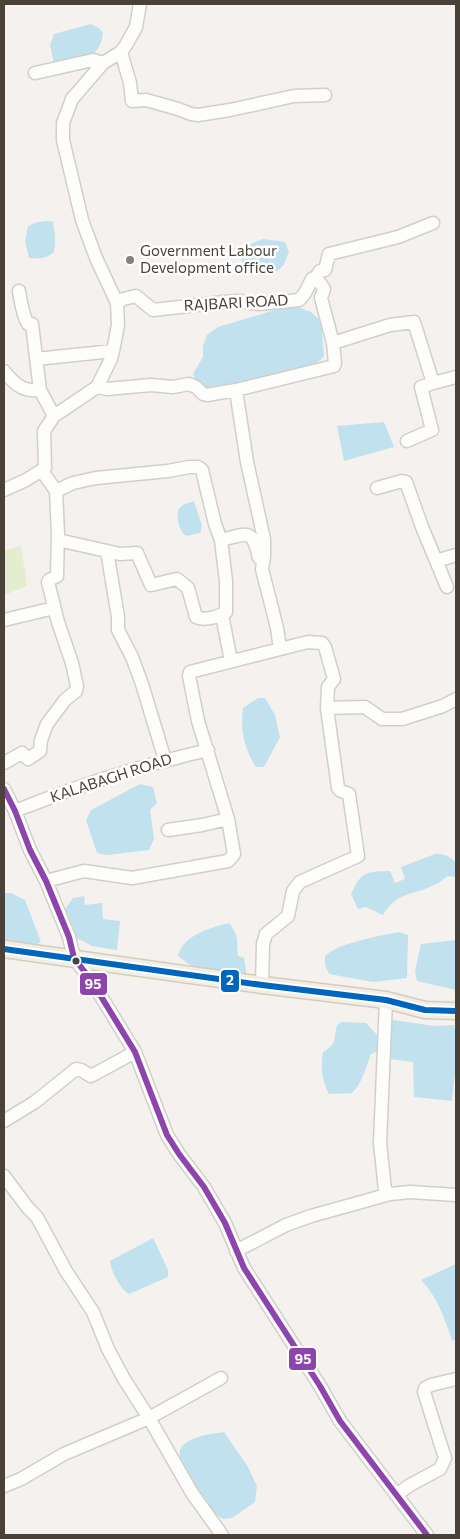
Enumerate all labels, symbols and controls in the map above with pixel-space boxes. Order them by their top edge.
place label: Government Labour Development office [140,241,277,276]
marker: Government Labour Development office [124,254,136,266]
street label: RAJBARI ROAD [183,290,289,314]
street label: KALABAGH ROAD [48,749,174,805]
unlabelled marker [71,956,81,966]
line badge: 2 [220,969,240,993]
text: 2 [226,971,234,988]
line badge: 95 [79,972,108,996]
text: 95 [85,975,101,992]
line badge: 95 [288,1347,317,1371]
text: 95 [295,1350,311,1367]

